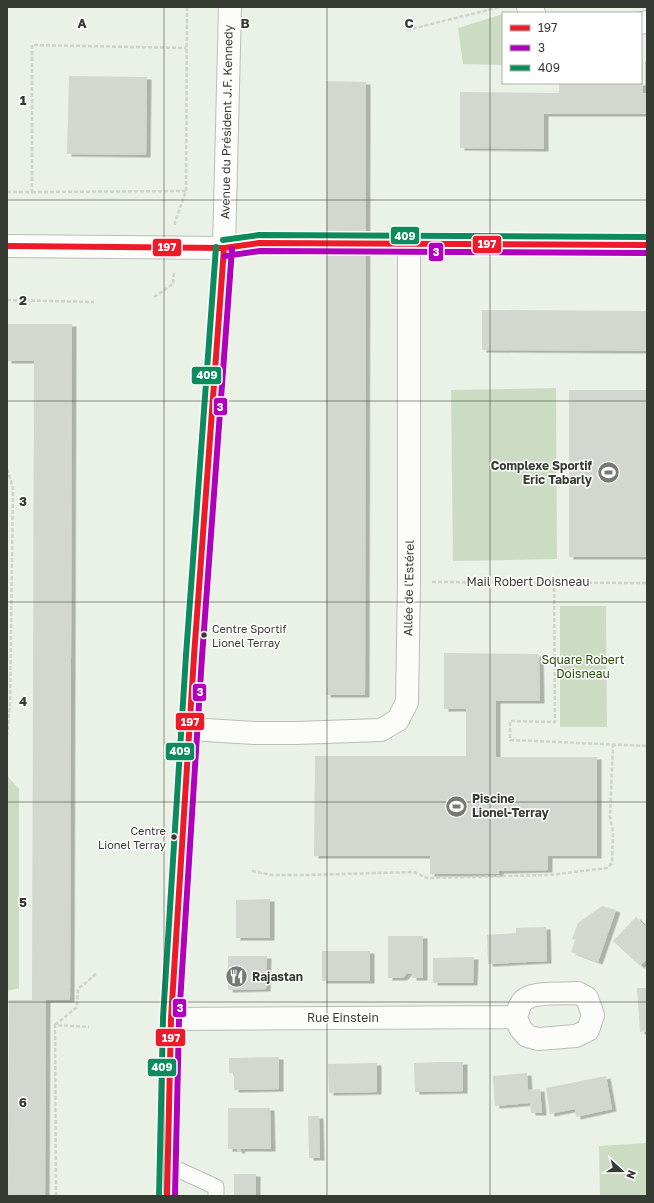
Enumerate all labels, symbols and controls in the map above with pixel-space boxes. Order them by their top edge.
legend [502,12,642,84]
text: A [77,15,87,31]
text: B [240,15,250,31]
text: C [404,15,414,31]
text: 197 [538,20,557,35]
street label: Avenue du Président J.F. Kennedy [217,24,236,219]
text: 3 [538,40,545,55]
text: 409 [538,60,560,75]
text: 1 [20,92,27,108]
line badge: 409 [390,226,420,245]
text: 409 [394,229,416,242]
line badge: 197 [472,235,502,254]
text: 197 [478,237,496,250]
line badge: 197 [152,238,182,257]
text: 197 [158,240,176,253]
line badge: 3 [428,242,444,262]
text: 3 [433,245,440,258]
text: 2 [19,292,27,308]
line badge: 409 [191,366,222,385]
text: 409 [196,368,218,381]
line badge: 3 [213,397,228,416]
text: 3 [217,400,224,413]
place label: Complexe Sportif Eric Tabarly [491,458,593,487]
sports icon: Complexe Sportif Eric Tabarly [595,460,621,486]
text: 3 [19,493,27,509]
street label: Allée de l'Estérel [400,539,417,636]
street label: Mail Robert Doisneau [466,574,590,589]
place label: Centre Sportif Lionel Terray [212,622,287,649]
marker: Centre Sportif Lionel Terray [199,630,209,640]
park label: Square Robert Doisneau [542,652,625,681]
line badge: 3 [192,683,207,702]
text: 3 [197,685,204,698]
text: 4 [19,693,27,709]
line badge: 197 [175,712,205,731]
text: 197 [181,715,199,728]
line badge: 409 [165,742,195,761]
text: 409 [169,744,191,757]
place label: Piscine Lionel-Terray [472,791,549,820]
sports icon: Piscine Lionel-Terray [443,793,469,819]
place label: Centre Lionel Terray [98,824,166,851]
marker: Centre Lionel Terray [169,832,179,842]
text: 5 [19,894,27,910]
restaurant icon: Rajastan [223,964,249,990]
place label: Rajastan [252,969,303,984]
line badge: 3 [172,998,187,1018]
text: 3 [177,1001,184,1014]
street label: Rue Einstein [307,1010,379,1025]
line badge: 197 [155,1028,186,1047]
text: 197 [162,1031,180,1044]
line badge: 409 [147,1058,177,1077]
text: 409 [151,1060,173,1073]
text: 6 [19,1094,27,1110]
north arrow [602,1151,642,1191]
text: N [624,1169,639,1181]

